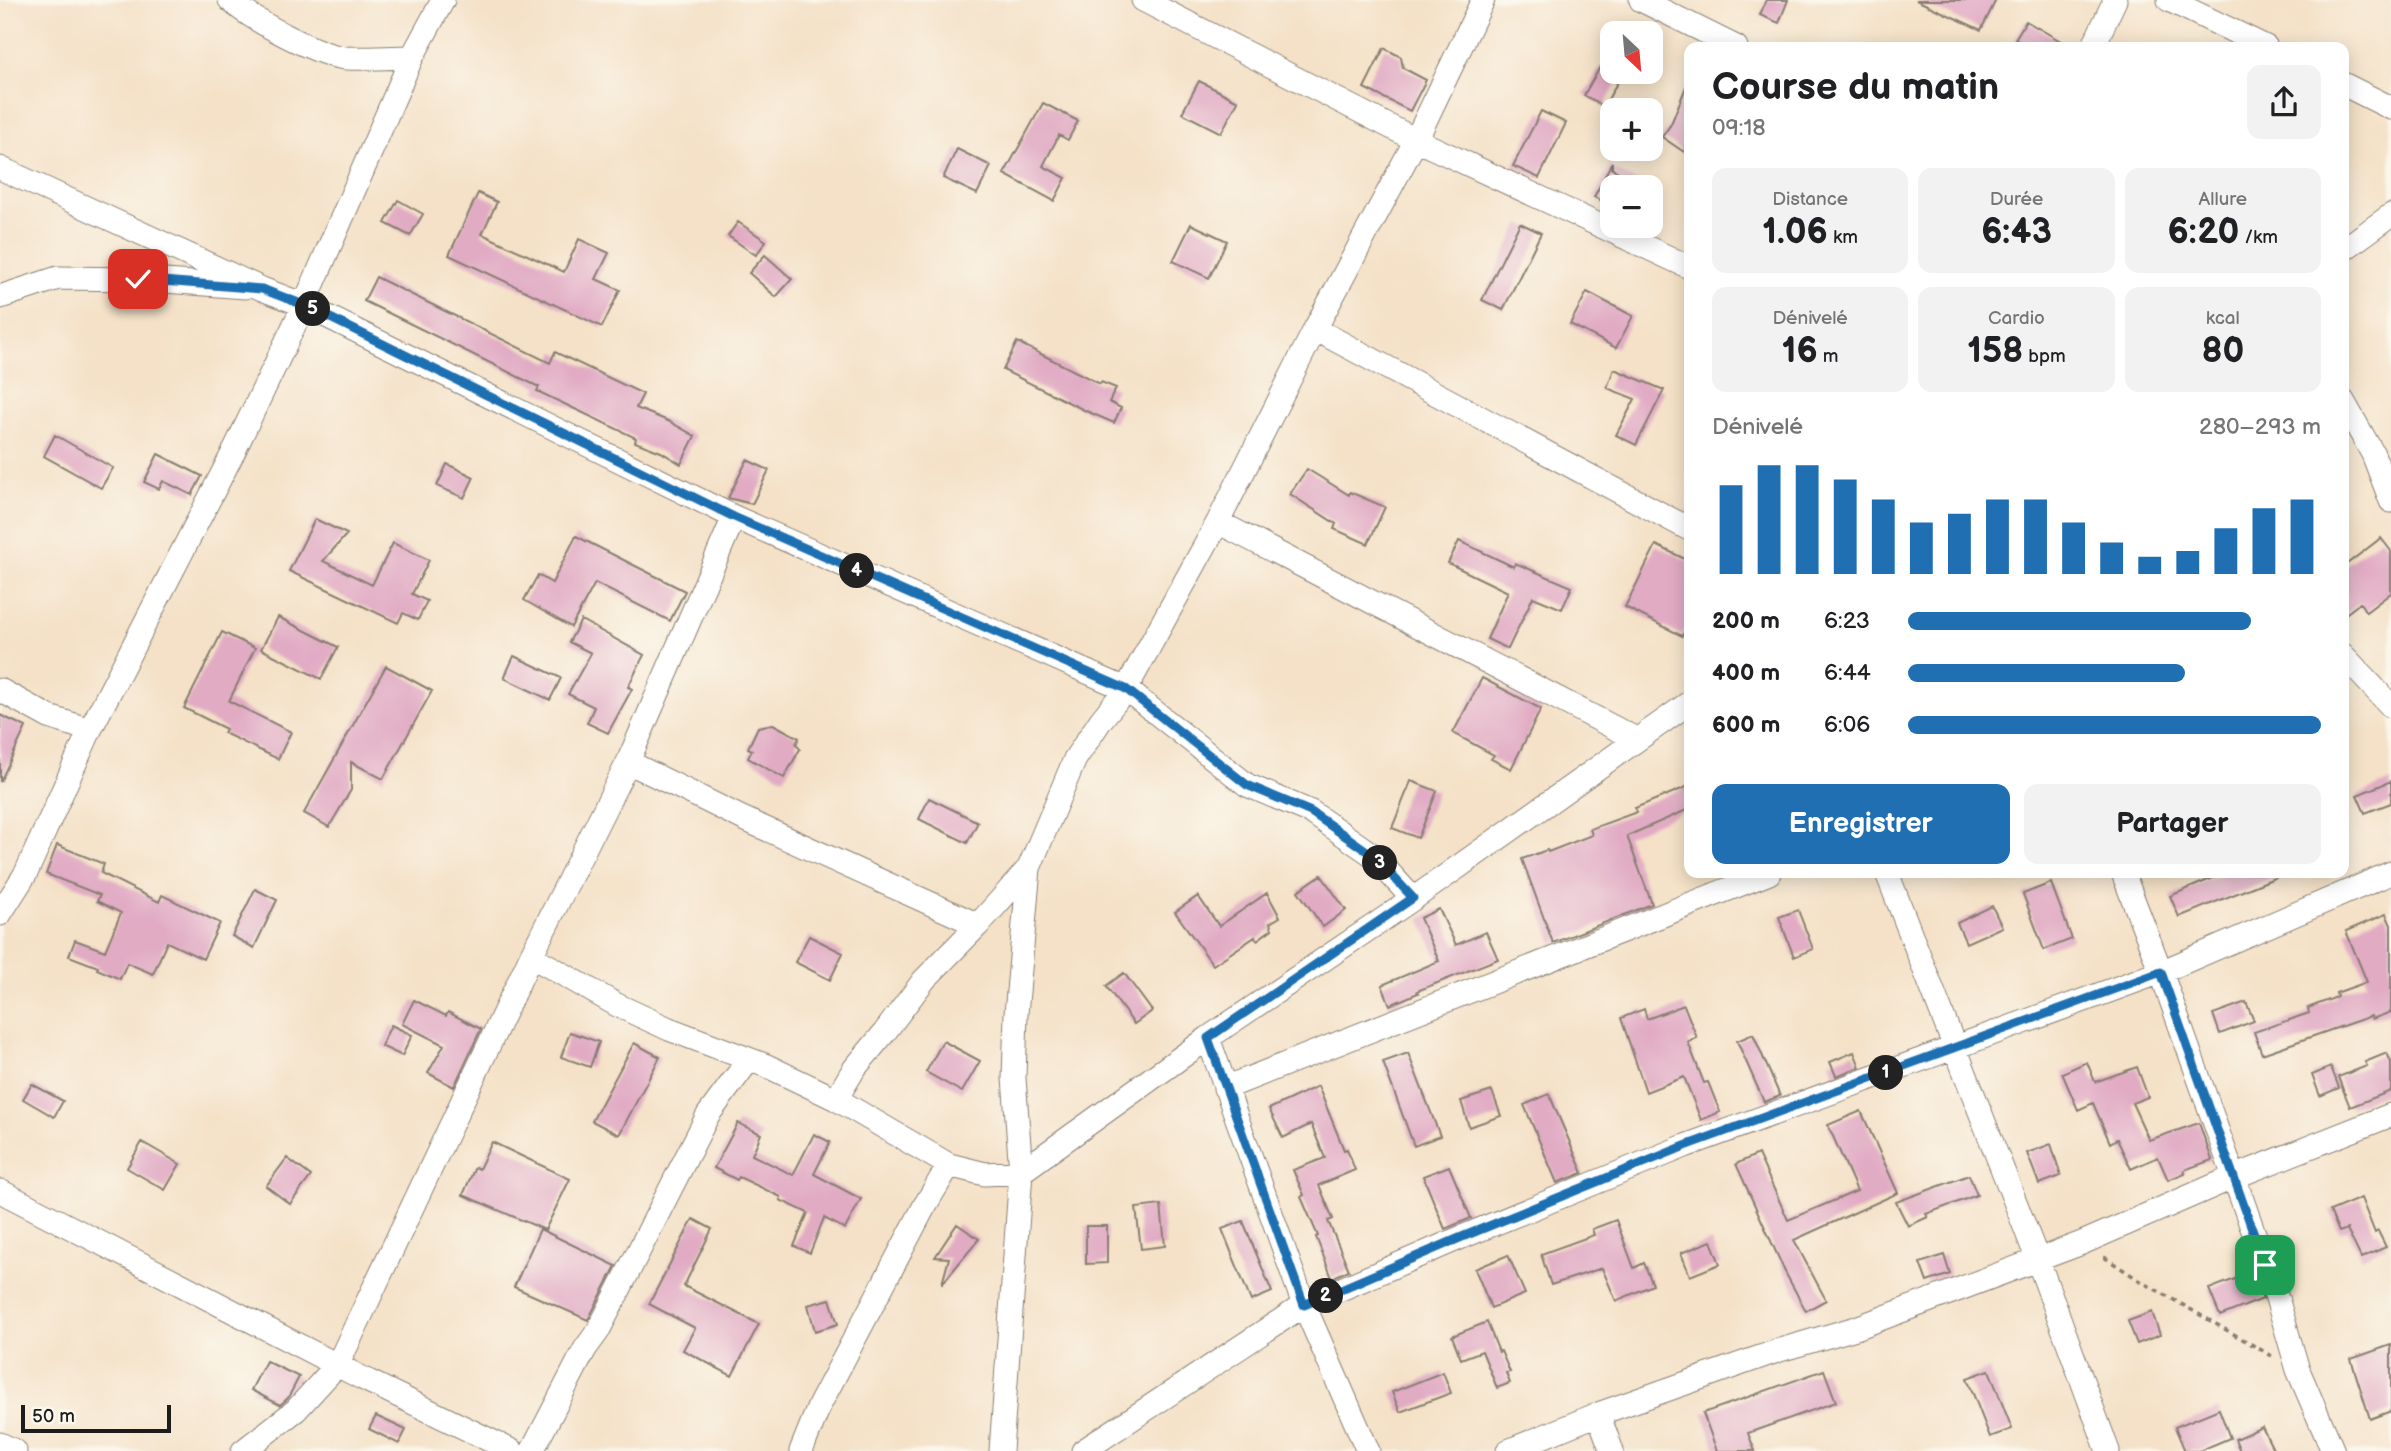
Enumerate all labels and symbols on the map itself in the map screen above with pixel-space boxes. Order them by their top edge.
north arrow [1600,21,1662,84]
pin [108,249,168,309]
pin: 5 [296,292,330,326]
pin: 4 [840,554,874,588]
pin: 3 [1362,846,1398,880]
pin: 1 [1868,1056,1904,1090]
pin [2235,1235,2295,1295]
pin: 2 [1308,1278,1344,1314]
scale bar [21,1402,172,1434]

